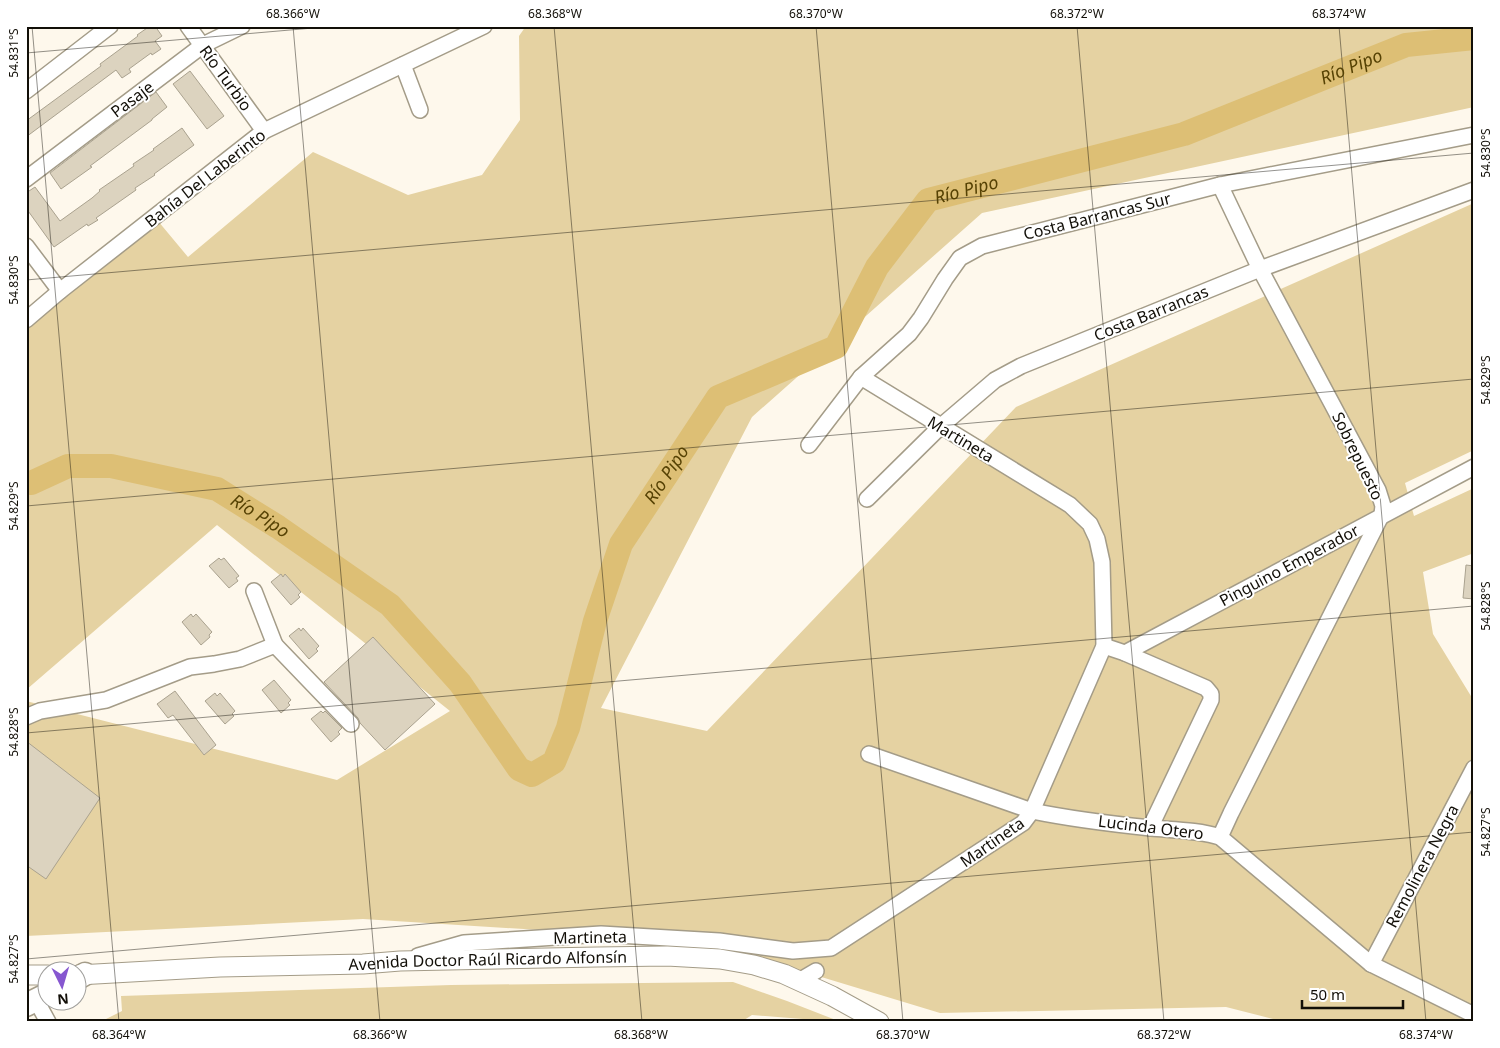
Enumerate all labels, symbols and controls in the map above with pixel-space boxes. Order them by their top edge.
text: 68.366°W [266,5,320,22]
text: 68.368°W [528,5,582,22]
text: 68.370°W [789,5,843,22]
text: 68.372°W [1050,5,1104,22]
text: 68.374°W [1312,5,1366,22]
text: 54.831°S [5,28,22,78]
street label: Río Turbio [195,41,257,115]
water label: Río Pipo [1316,43,1386,89]
street label: Pasaje [106,76,158,122]
street label: Bahía Del Laberinto [140,124,270,232]
text: 54.830°S [1477,128,1494,178]
water label: Río Pipo [932,169,1001,209]
street label: Costa Barrancas Sur [1021,187,1173,245]
text: 54.830°S [5,255,22,305]
street label: Costa Barrancas [1090,280,1212,346]
text: 54.829°S [1477,355,1494,405]
street label: Sobrepuesto [1327,408,1389,504]
street label: Martineta [924,411,998,467]
water label: Río Pipo [638,440,694,508]
text: 54.829°S [5,481,22,531]
water label: Río Pipo [227,488,295,543]
street label: Pinguino Emperador [1215,519,1363,611]
text: 54.828°S [1477,581,1494,631]
text: 54.828°S [5,707,22,757]
street label: Remolinera Negra [1380,801,1464,931]
text: 54.827°S [1477,807,1494,857]
street label: Lucinda Otero [1097,810,1205,844]
street label: Martineta [956,812,1028,872]
street label: Martineta [553,925,627,949]
text: 54.827°S [5,934,22,984]
street label: Avenida Doctor Raúl Ricardo Alfonsín [348,946,627,975]
north arrow [38,960,88,1010]
scale bar [1302,978,1404,1010]
text: 50 m [1310,984,1345,1004]
text: N [57,989,70,1009]
text: 68.364°W [92,1026,146,1043]
text: 68.366°W [353,1026,407,1043]
text: 68.368°W [614,1026,668,1043]
text: 68.370°W [876,1026,930,1043]
text: 68.372°W [1137,1026,1191,1043]
text: 68.374°W [1399,1026,1453,1043]

